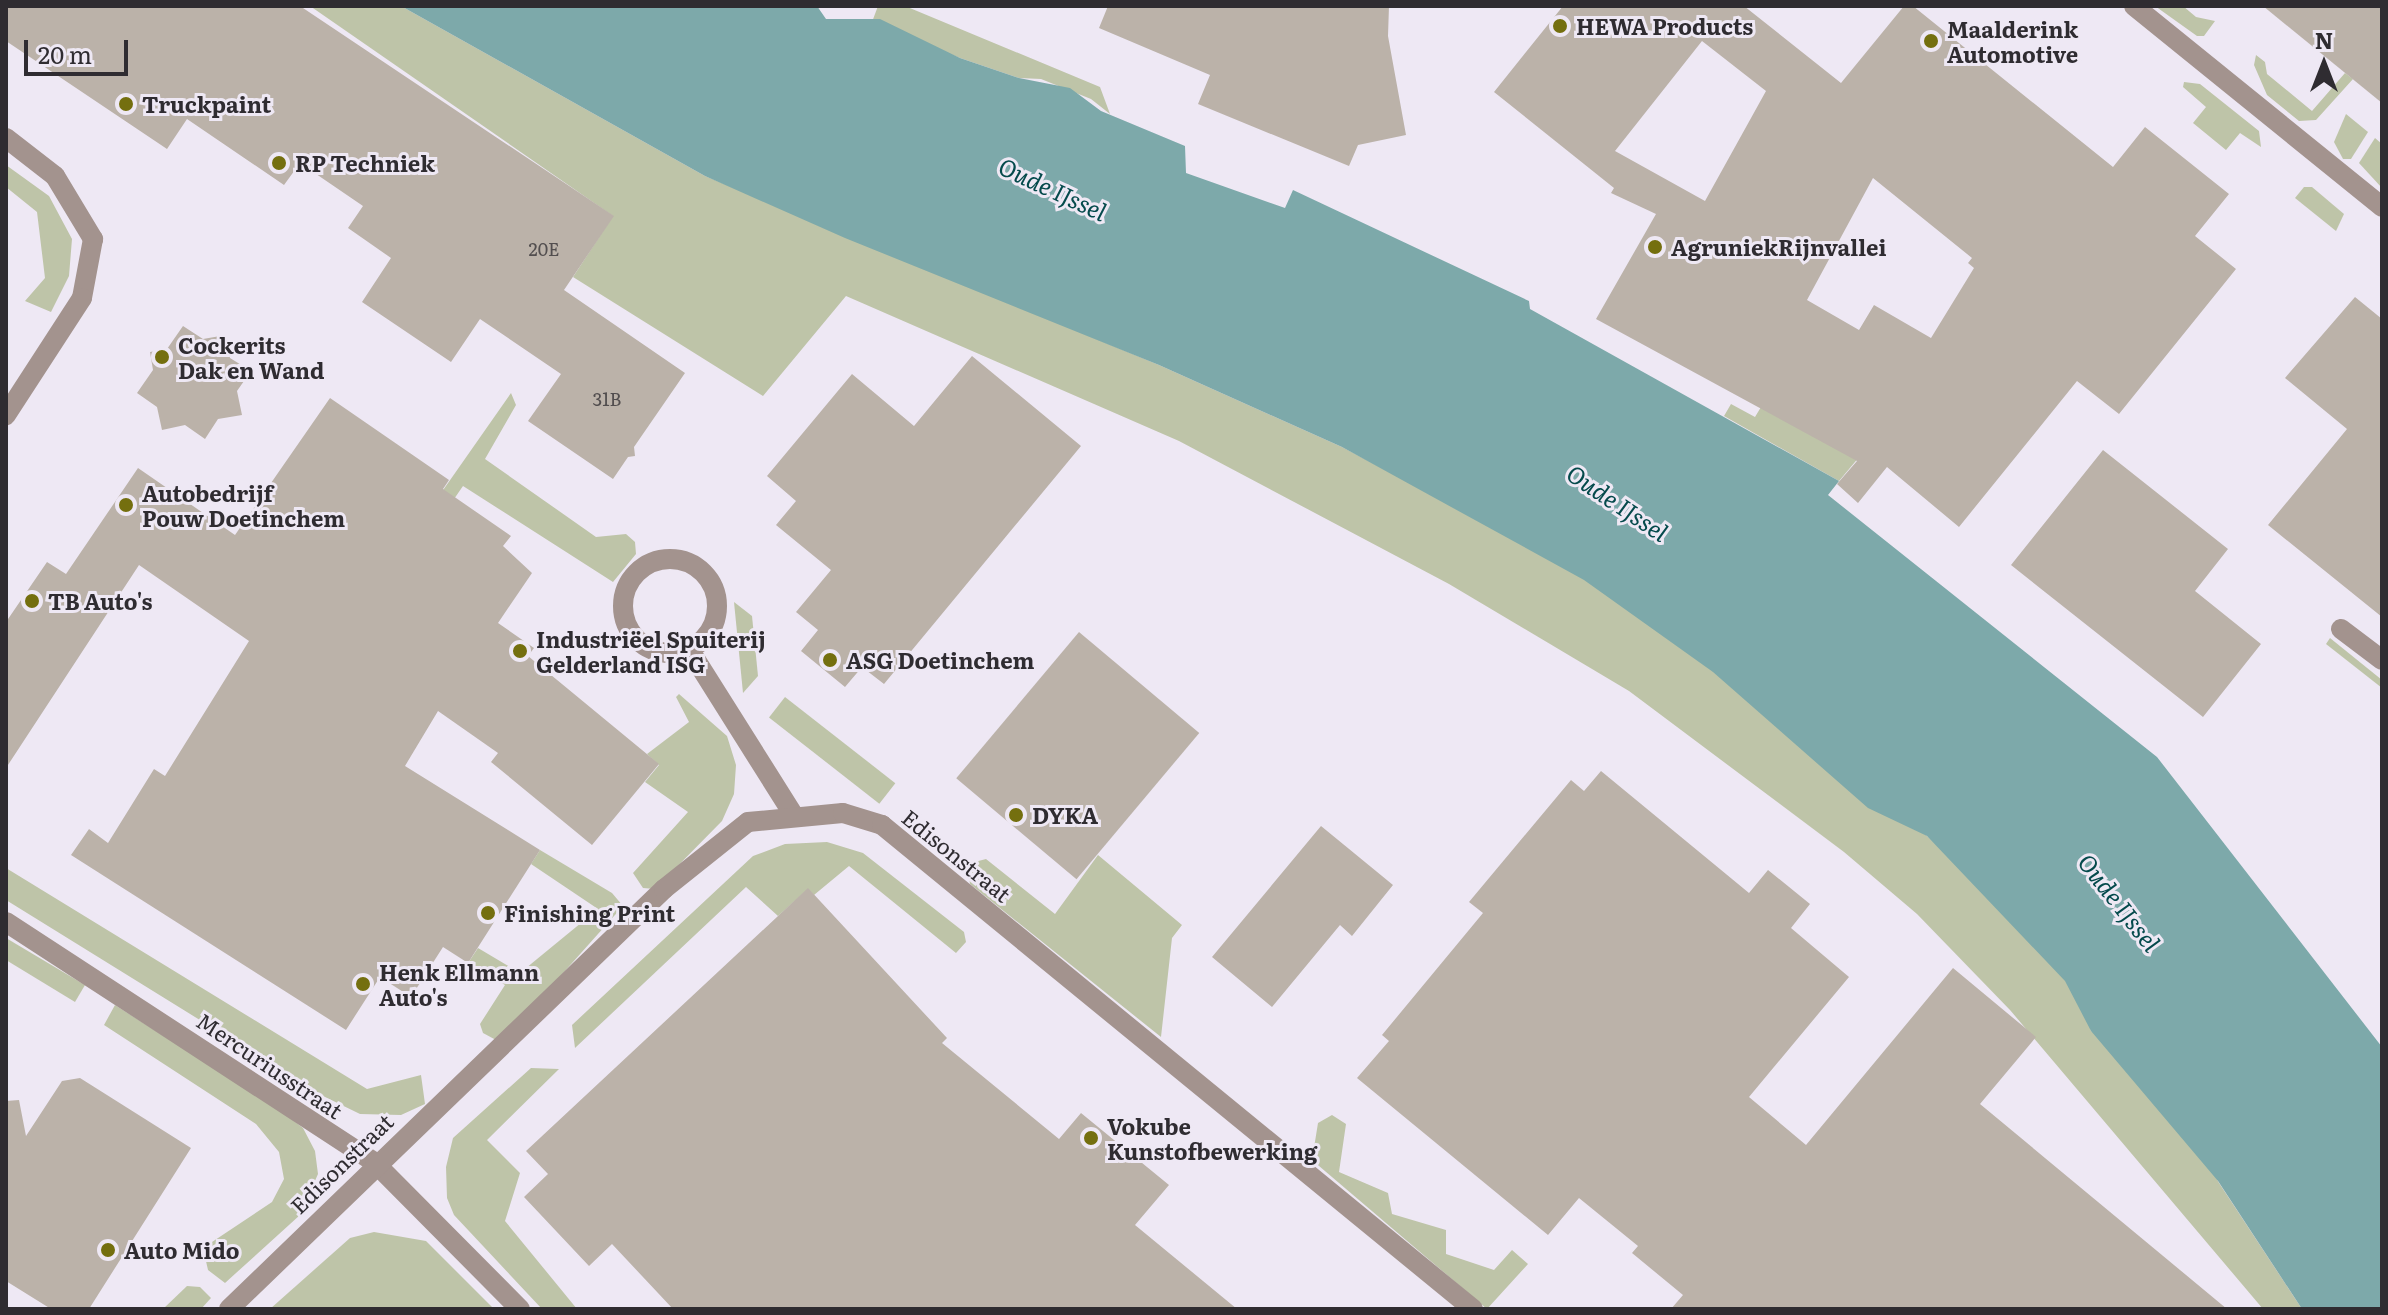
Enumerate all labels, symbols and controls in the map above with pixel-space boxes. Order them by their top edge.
place label: HEWA Products [1576,13,1753,39]
place label: Maalderink Automotive [1947,15,2078,66]
marker: HEWA Products [1551,17,1569,35]
text: N [2315,23,2333,56]
scale bar [28,24,132,74]
north arrow [2284,24,2364,104]
marker: Maalderink Automotive [1922,32,1940,50]
text: 20 m [38,36,92,71]
place label: Truckpaint [142,91,271,117]
marker: Truckpaint [117,95,135,113]
place label: RP Techniek [295,150,435,176]
water label: Oude IJssel [994,150,1112,226]
marker: RP Techniek [270,154,288,172]
place label: AgruniekRijnvallei [1671,234,1887,260]
house number: 20E [529,238,559,260]
marker: AgruniekRijnvallei [1646,238,1664,256]
place label: Cockerits Dak en Wand [178,331,324,382]
marker: Cockerits Dak en Wand [153,348,171,366]
house number: 31B [593,388,621,410]
water label: Oude IJssel [1562,458,1674,546]
place label: Autobedrijf Pouw Doetinchem [142,479,345,530]
marker: Autobedrijf Pouw Doetinchem [117,496,135,514]
place label: TB Auto's [48,588,153,614]
marker: TB Auto's [23,592,41,610]
place label: Industriëel Spuiterij Gelderland ISG [536,625,766,676]
marker: Industriëel Spuiterij Gelderland ISG [511,642,529,660]
place label: ASG Doetinchem [846,647,1034,673]
marker: ASG Doetinchem [821,651,839,669]
place label: DYKA [1032,802,1098,828]
street label: Edisonstraat [897,803,1017,907]
marker: DYKA [1007,806,1025,824]
water label: Oude IJssel [2073,847,2167,957]
place label: Finishing Print [504,900,675,926]
marker: Finishing Print [479,904,497,922]
place label: Henk Ellmann Auto's [379,958,539,1010]
marker: Henk Ellmann Auto's [354,975,372,993]
street label: Mercuriusstraat [192,1007,348,1123]
street label: Edisonstraat [284,1108,398,1218]
place label: Vokube Kunstofbewerking [1107,1112,1317,1164]
marker: Vokube Kunstofbewerking [1082,1129,1100,1147]
place label: Auto Mido [124,1237,240,1263]
marker: Auto Mido [99,1241,117,1259]

